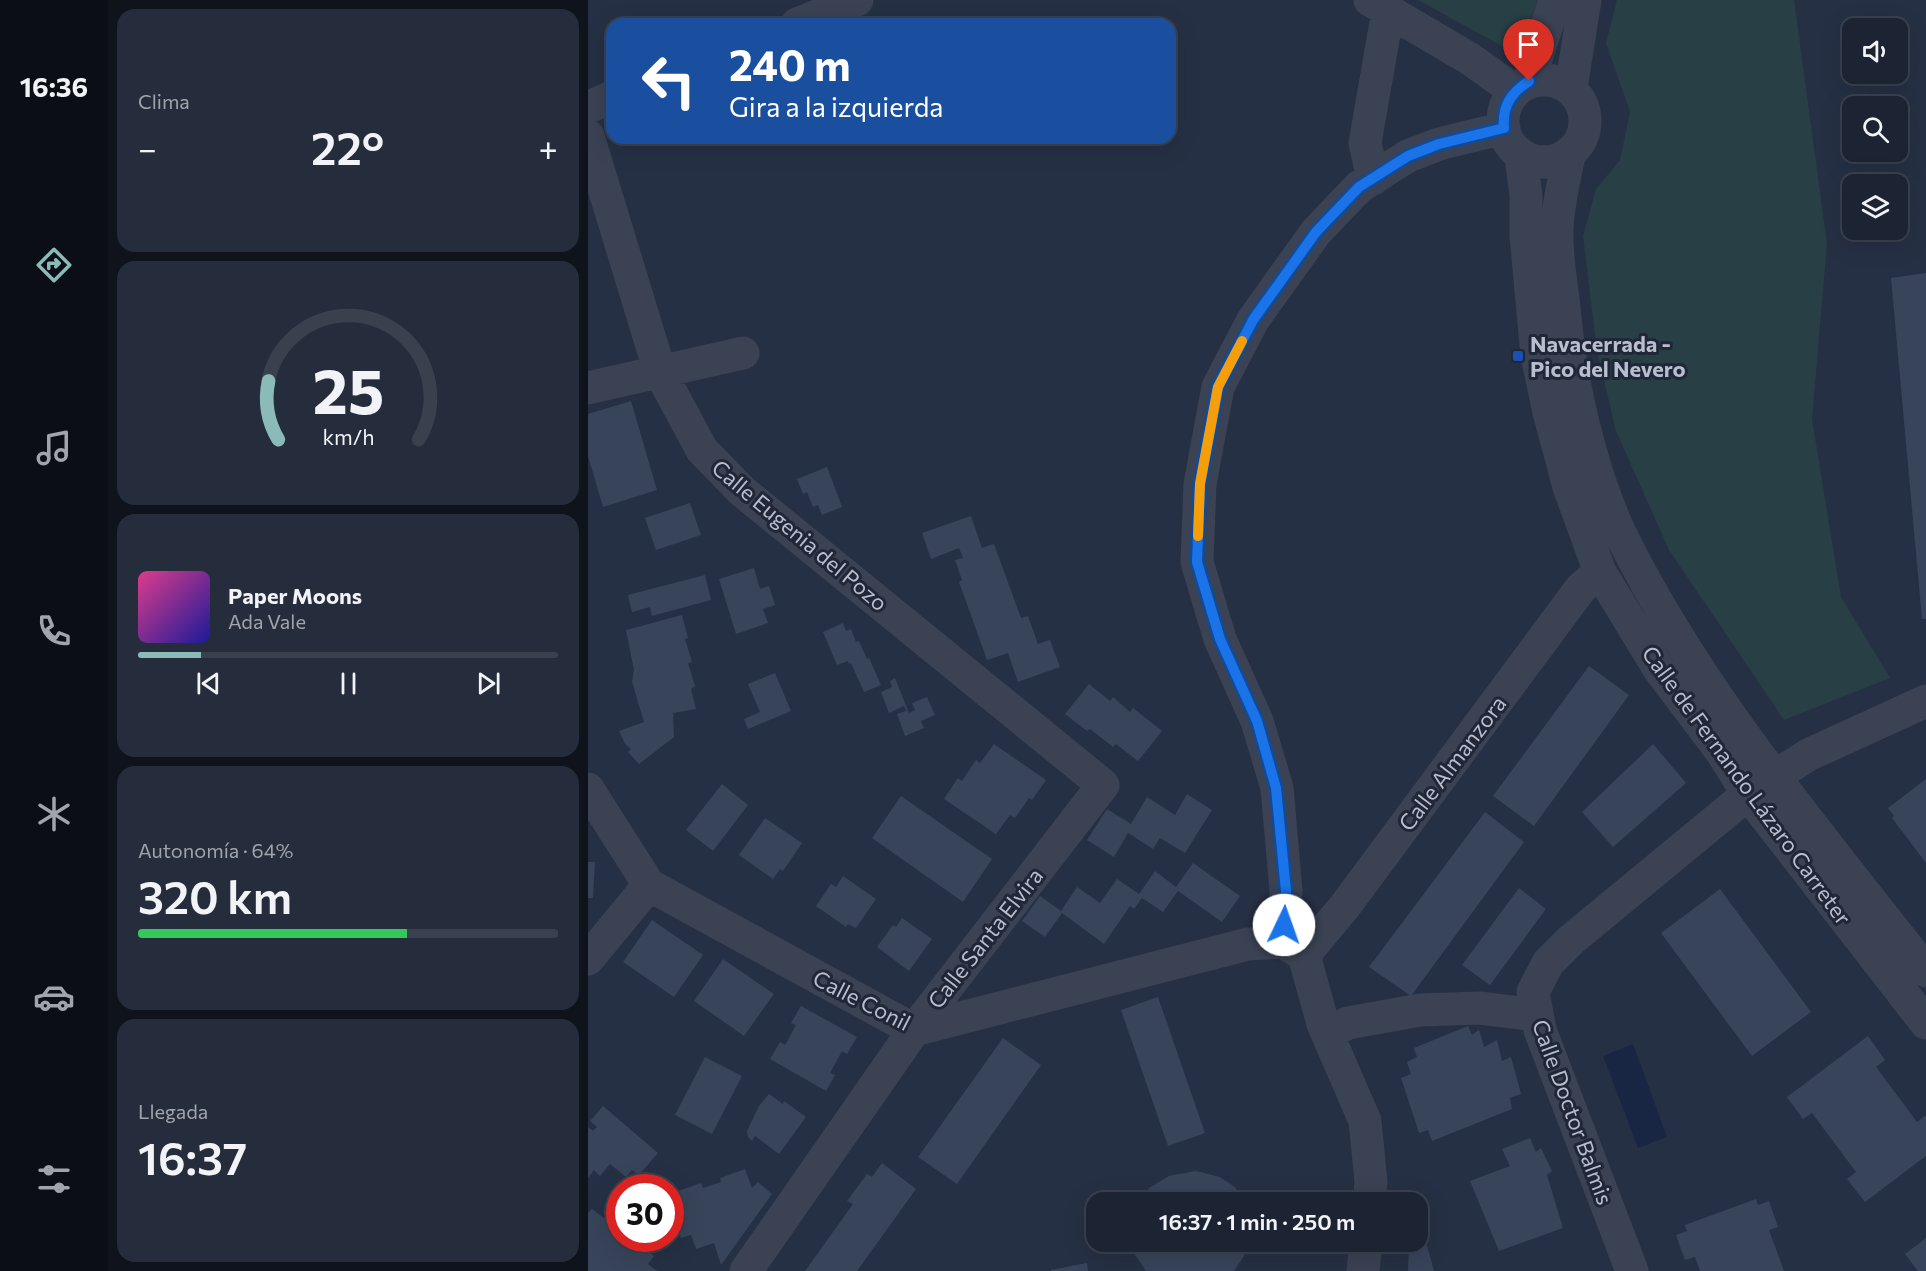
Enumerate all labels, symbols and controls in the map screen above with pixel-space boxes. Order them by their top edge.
map controls [1842,18,1908,240]
button: sound [1842,18,1908,84]
pin [1503,19,1554,81]
icon: arrive [1512,28,1545,61]
text: 240 m [729,38,851,90]
icon: left [630,42,708,120]
text: 16:36 [20,70,88,103]
text: Clima [138,89,190,113]
text: Gira a la izquierda [729,90,943,123]
button: search [1842,96,1908,162]
text: 22° [311,119,384,174]
text: − [138,127,157,168]
text: + [539,127,558,168]
button: layers [1842,174,1908,240]
icon: directions [33,244,75,286]
place label: Navacerrada - Pico del Nevero [1530,330,1686,382]
marker: Navacerrada - Pico del Nevero [1511,349,1525,363]
text: 25 [312,351,384,427]
text: km/h [322,424,374,450]
icon: music [33,427,75,469]
street label: Calle Eugenia del Pozo [707,454,893,616]
text: Paper Moons [228,582,362,609]
text: Ada Vale [228,609,306,633]
icon: phone [33,610,75,652]
street label: Calle de Fernando Lázaro Carreter [1637,640,1857,930]
icon: previous [192,667,225,700]
icon: pause [332,667,365,700]
icon: next [472,667,505,700]
street label: Calle Almanzora [1393,690,1511,836]
icon: climate [33,793,75,835]
text: Autonomía · 64% [138,838,293,862]
street label: Calle Santa Elvira [922,862,1048,1014]
text: 320 km [138,868,292,923]
position arrow [1252,893,1316,957]
street label: Calle Conil [809,964,915,1036]
icon: car [33,976,75,1018]
street label: Calle Doctor Balmis [1527,1016,1619,1208]
text: Llegada [138,1099,208,1123]
text: 16:37 [138,1129,247,1184]
icon: filters [33,1158,75,1200]
speed limit sign: 30 [606,1174,684,1252]
text: 16:37 · 1 min · 250 m [1159,1208,1355,1235]

